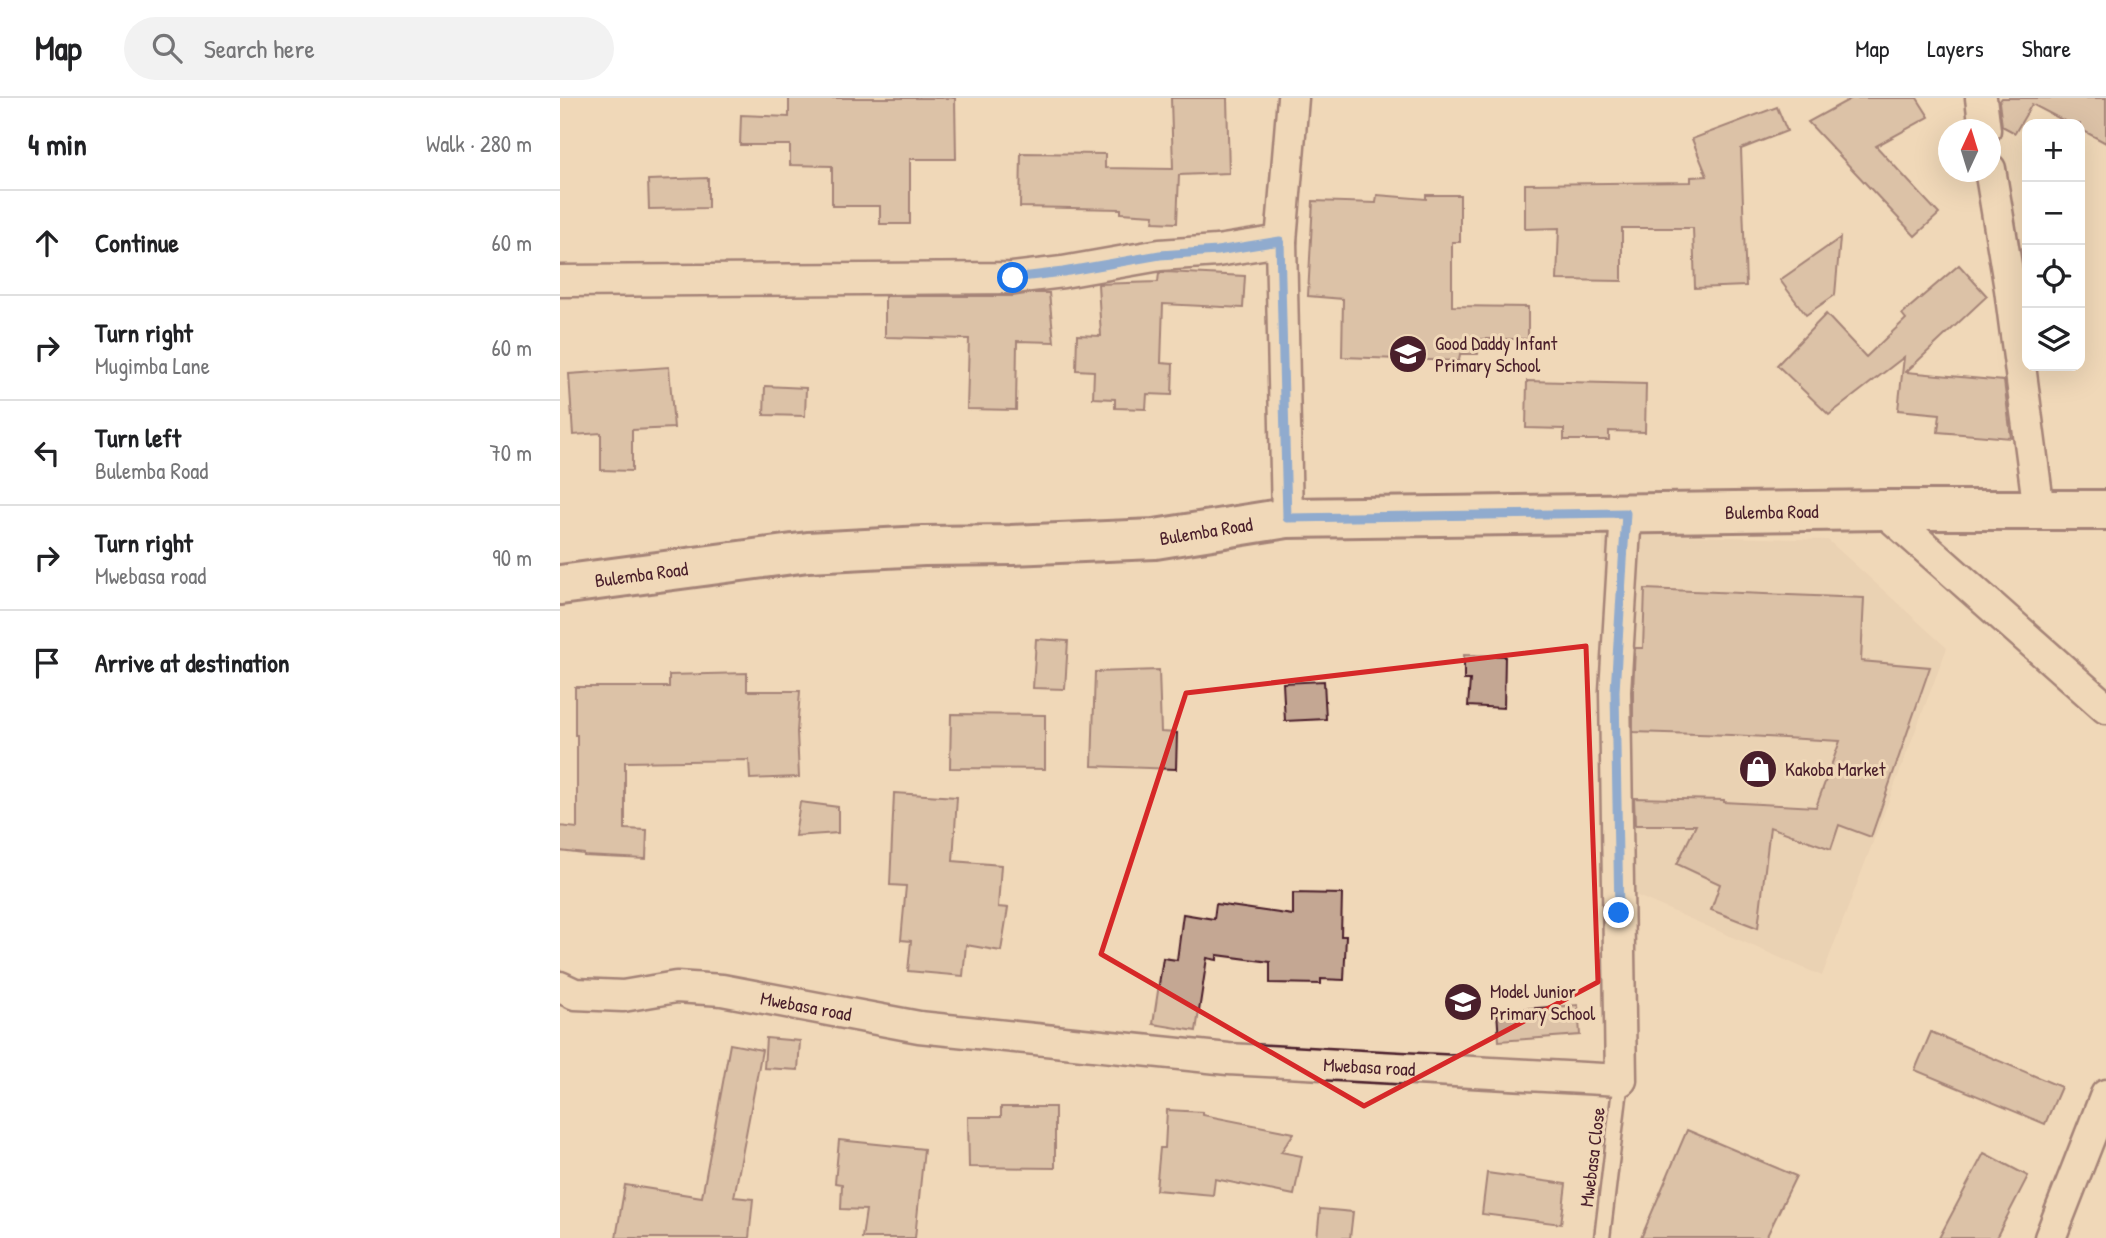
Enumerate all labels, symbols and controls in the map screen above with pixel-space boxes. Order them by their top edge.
search box [124,17,614,80]
text: Map [35,26,82,70]
icon: search [148,29,186,67]
text: Search here [204,31,315,66]
text: Map [1855,32,1889,64]
text: Layers [1927,32,1984,64]
text: Share [2022,32,2071,64]
north arrow [1938,119,2001,182]
map controls [2022,119,2085,371]
button: + [2022,119,2085,182]
text: 4 min [28,124,87,164]
text: Walk · 280 m [426,128,532,159]
button: − [2022,182,2085,245]
icon: ahead [28,224,66,262]
text: Continue [95,225,179,260]
text: 60 m [492,227,532,258]
button: locate [2022,245,2085,308]
route start [997,262,1028,293]
button: layers [2022,308,2085,371]
text: Turn right [95,315,193,350]
icon: right [28,329,66,367]
place label: Good Daddy Infant Primary School [1435,330,1558,378]
text: 60 m [492,332,532,363]
school or university icon: Good Daddy Infant Primary School [1387,333,1429,375]
text: Mugimba Lane [95,350,210,381]
text: Turn left [95,420,181,455]
icon: left [28,434,66,472]
text: 70 m [489,437,532,468]
text: Bulemba Road [95,455,208,486]
street label: Bulemba Road [1725,498,1819,525]
street label: Bulemba Road [1158,511,1255,551]
text: Turn right [95,525,193,560]
icon: right [28,539,66,577]
text: 90 m [492,542,532,573]
street label: Bulemba Road [593,555,690,593]
text: Mwebasa road [95,560,206,591]
icon: arrive [28,644,66,682]
text: Arrive at destination [95,645,290,680]
shop icon: Kakoba Market [1737,748,1779,790]
place label: Kakoba Market [1785,756,1886,782]
route end [1603,897,1634,928]
place label: Model Junior Primary School [1490,978,1596,1026]
school or university icon: Model Junior Primary School [1442,981,1484,1023]
street label: Mwebasa road [758,985,854,1027]
street label: Mwebasa road [1323,1051,1416,1082]
street label: Mwebasa Close [1573,1105,1611,1208]

